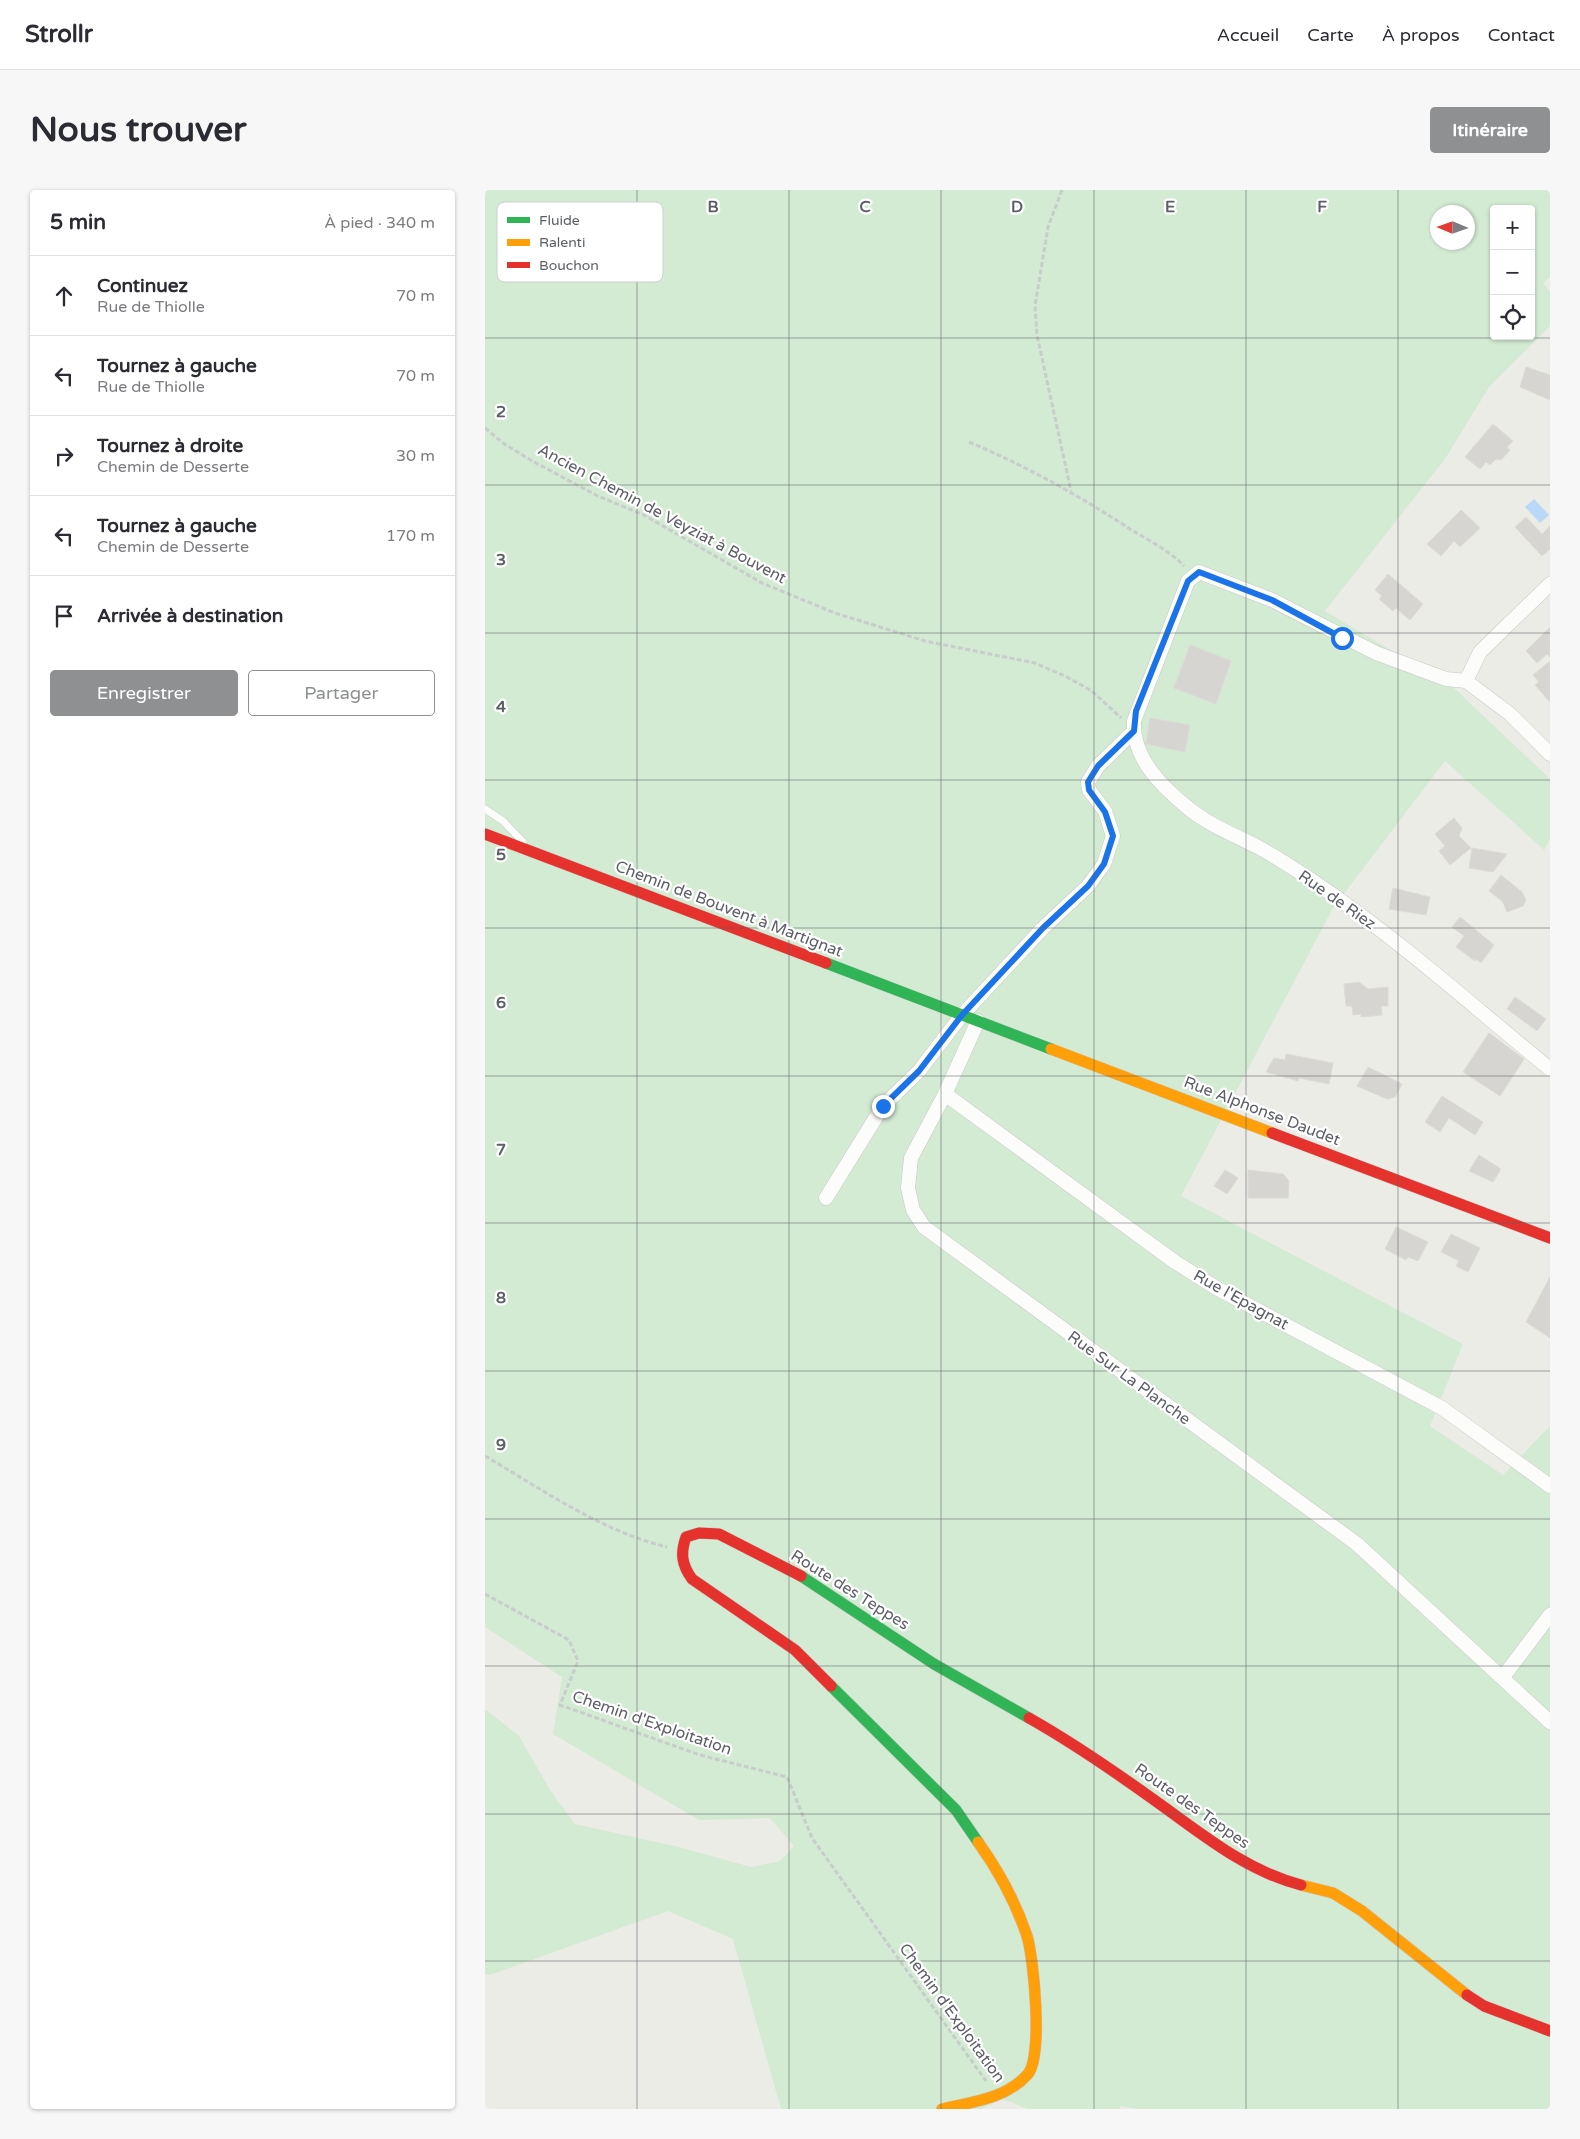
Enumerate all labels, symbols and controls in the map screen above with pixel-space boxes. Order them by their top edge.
text: Strollr [25,20,93,49]
text: Accueil [1217,24,1279,46]
text: Carte [1307,24,1354,46]
text: À propos [1382,24,1460,46]
text: Contact [1488,24,1555,46]
button: Itinéraire [1430,107,1550,153]
text: Nous trouver [30,109,246,151]
text: B [707,197,719,217]
text: C [859,197,871,217]
text: D [1011,197,1023,217]
text: E [1165,197,1175,217]
text: F [1317,197,1327,217]
legend [497,202,663,282]
north arrow [1430,205,1475,250]
map controls [1490,205,1535,340]
button: + [1490,205,1535,250]
text: 5 min [50,210,106,235]
text: Fluide [539,212,580,229]
text: À pied · 340 m [324,213,435,233]
text: Ralenti [539,234,585,251]
button: − [1490,250,1535,295]
text: Bouchon [539,257,599,274]
text: Continuez [97,275,188,297]
icon: ahead [50,282,78,310]
text: 70 m [396,286,435,306]
button: locate [1490,295,1535,340]
text: Rue de Thiolle [97,297,205,317]
text: Tournez à gauche [97,355,257,377]
icon: left [50,362,78,390]
text: 70 m [396,366,435,386]
text: Rue de Thiolle [97,377,205,397]
text: 2 [496,402,506,422]
text: Tournez à droite [97,435,243,457]
street label: Ancien Chemin de Veyziat à Bouvent [534,440,790,588]
icon: right [50,442,78,470]
text: 30 m [396,446,435,466]
text: Chemin de Desserte [97,457,249,477]
text: Tournez à gauche [97,515,257,537]
icon: left [50,522,78,550]
text: 170 m [386,526,435,546]
text: Chemin de Desserte [97,537,249,557]
text: 3 [496,550,506,570]
icon: arrive [50,602,78,630]
text: Arrivée à destination [97,605,283,627]
route start [1331,627,1354,650]
button: Enregistrer [50,670,238,716]
button: Partager [248,670,435,716]
text: 4 [496,697,506,717]
text: 5 [496,845,506,865]
street label: Chemin de Bouvent à Martignat [612,856,846,962]
street label: Rue de Riez [1294,866,1380,934]
text: 6 [496,993,506,1013]
street label: Rue Alphonse Daudet [1181,1072,1343,1150]
route end [872,1095,895,1118]
text: 7 [496,1140,506,1160]
street label: Rue l'Epagnat [1190,1266,1292,1334]
text: 8 [496,1288,506,1308]
street label: Rue Sur La Planche [1064,1327,1194,1429]
text: 9 [496,1435,506,1455]
street label: Route des Teppes [787,1546,913,1634]
street label: Chemin d'Exploitation [570,1686,734,1760]
street label: Route des Teppes [1131,1759,1253,1853]
street label: Chemin d'Exploitation [895,1939,1009,2087]

